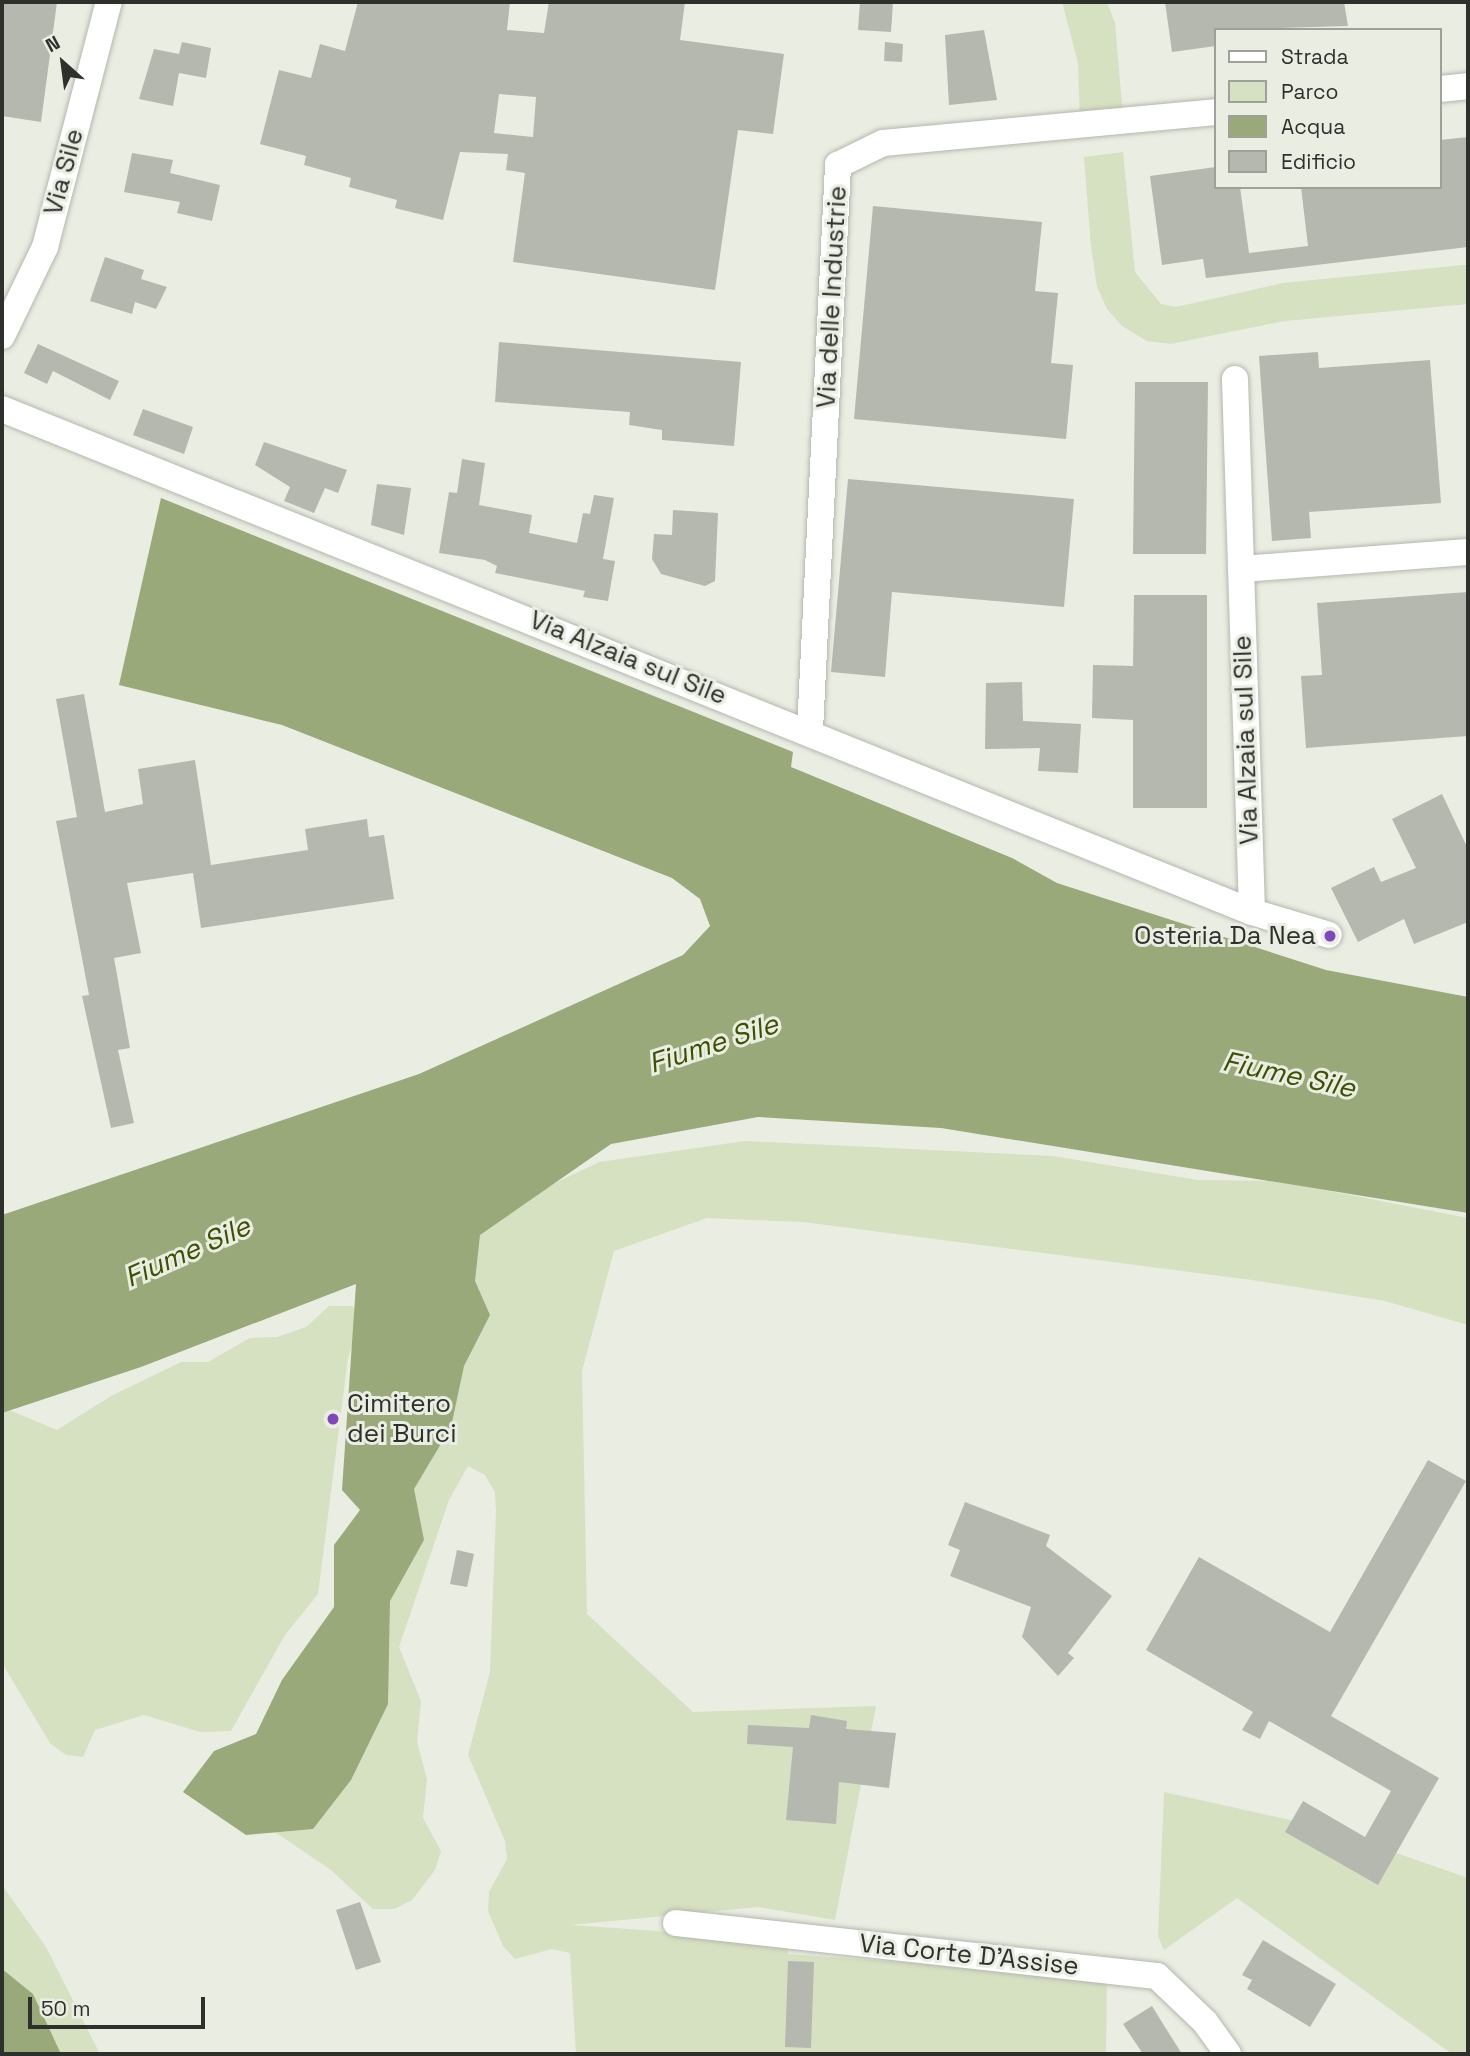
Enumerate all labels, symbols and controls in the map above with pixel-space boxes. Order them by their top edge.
north arrow [28,28,98,98]
legend [1214,28,1442,189]
text: N [41,30,64,58]
text: Strada [1281,43,1348,70]
text: Parco [1281,78,1339,105]
text: Acqua [1281,113,1345,140]
street label: Via Sile [38,125,90,219]
text: Edificio [1281,148,1356,175]
street label: Via delle Industrie [811,185,853,409]
street label: Via Alzaia sul Sile [525,604,731,712]
street label: Via Alzaia sul Sile [1227,635,1265,845]
place label: Osteria Da Nea [1134,920,1316,952]
marker: Osteria Da Nea [1322,928,1338,944]
water label: Fiume Sile [644,1006,782,1080]
water label: Fiume Sile [1220,1044,1358,1104]
water label: Fiume Sile [119,1208,255,1294]
place label: Cimitero dei Burci [347,1388,457,1450]
marker: Cimitero dei Burci [325,1411,341,1427]
street label: Via Corte D'Assise [858,1928,1080,1982]
scale bar [32,1982,208,2026]
text: 50 m [41,1995,91,2022]

